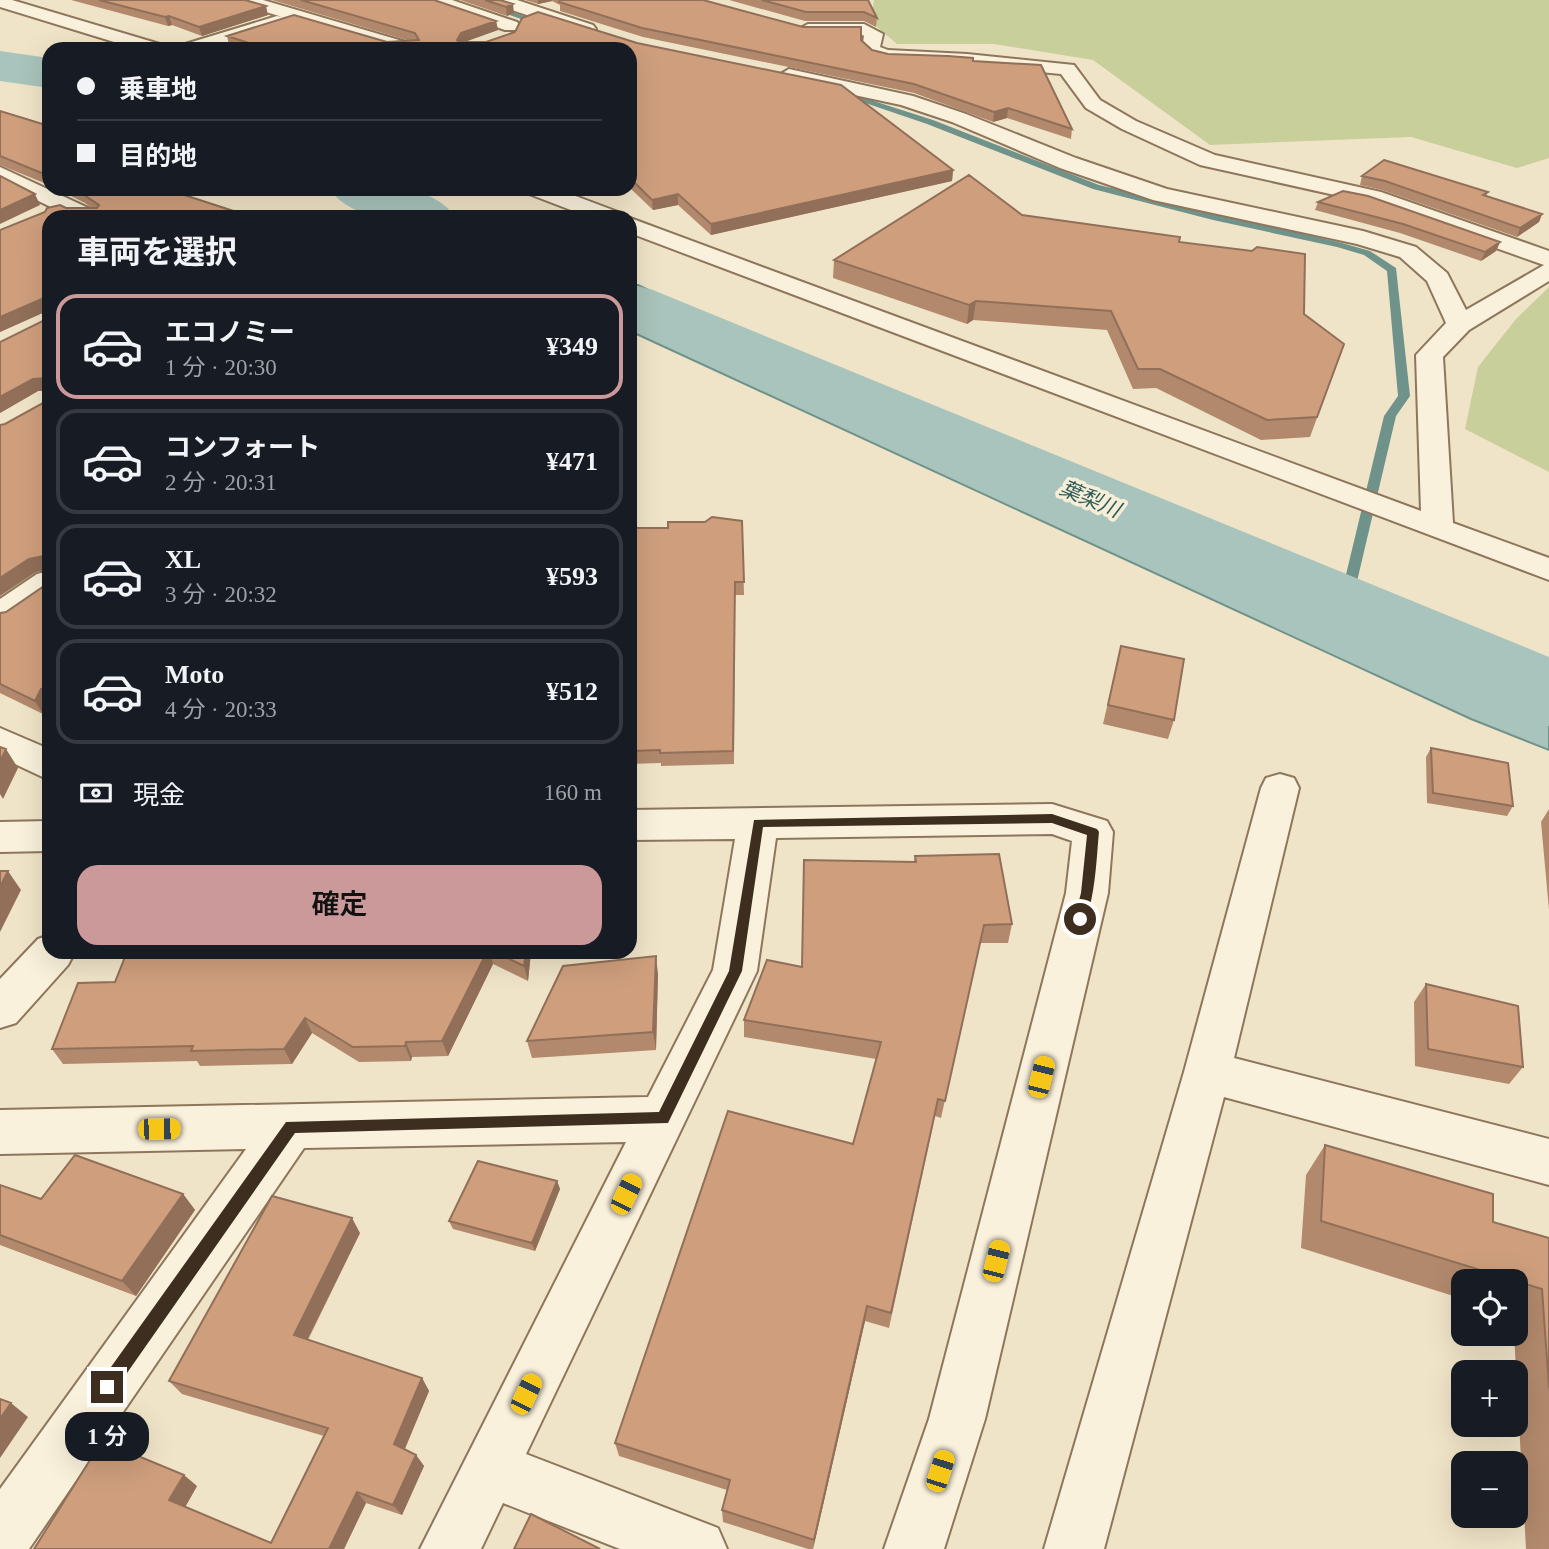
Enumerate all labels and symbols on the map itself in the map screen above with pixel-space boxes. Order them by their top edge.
water label: 葉梨川 [1056,476,1126,523]
route start [1064,903,1096,935]
car [1026,1054,1057,1100]
car [138,1118,181,1140]
car [608,1171,645,1217]
car [981,1238,1012,1284]
route end [91,1371,123,1403]
car [508,1371,545,1417]
callout: 1 分 [65,1412,149,1460]
car [924,1448,957,1494]

